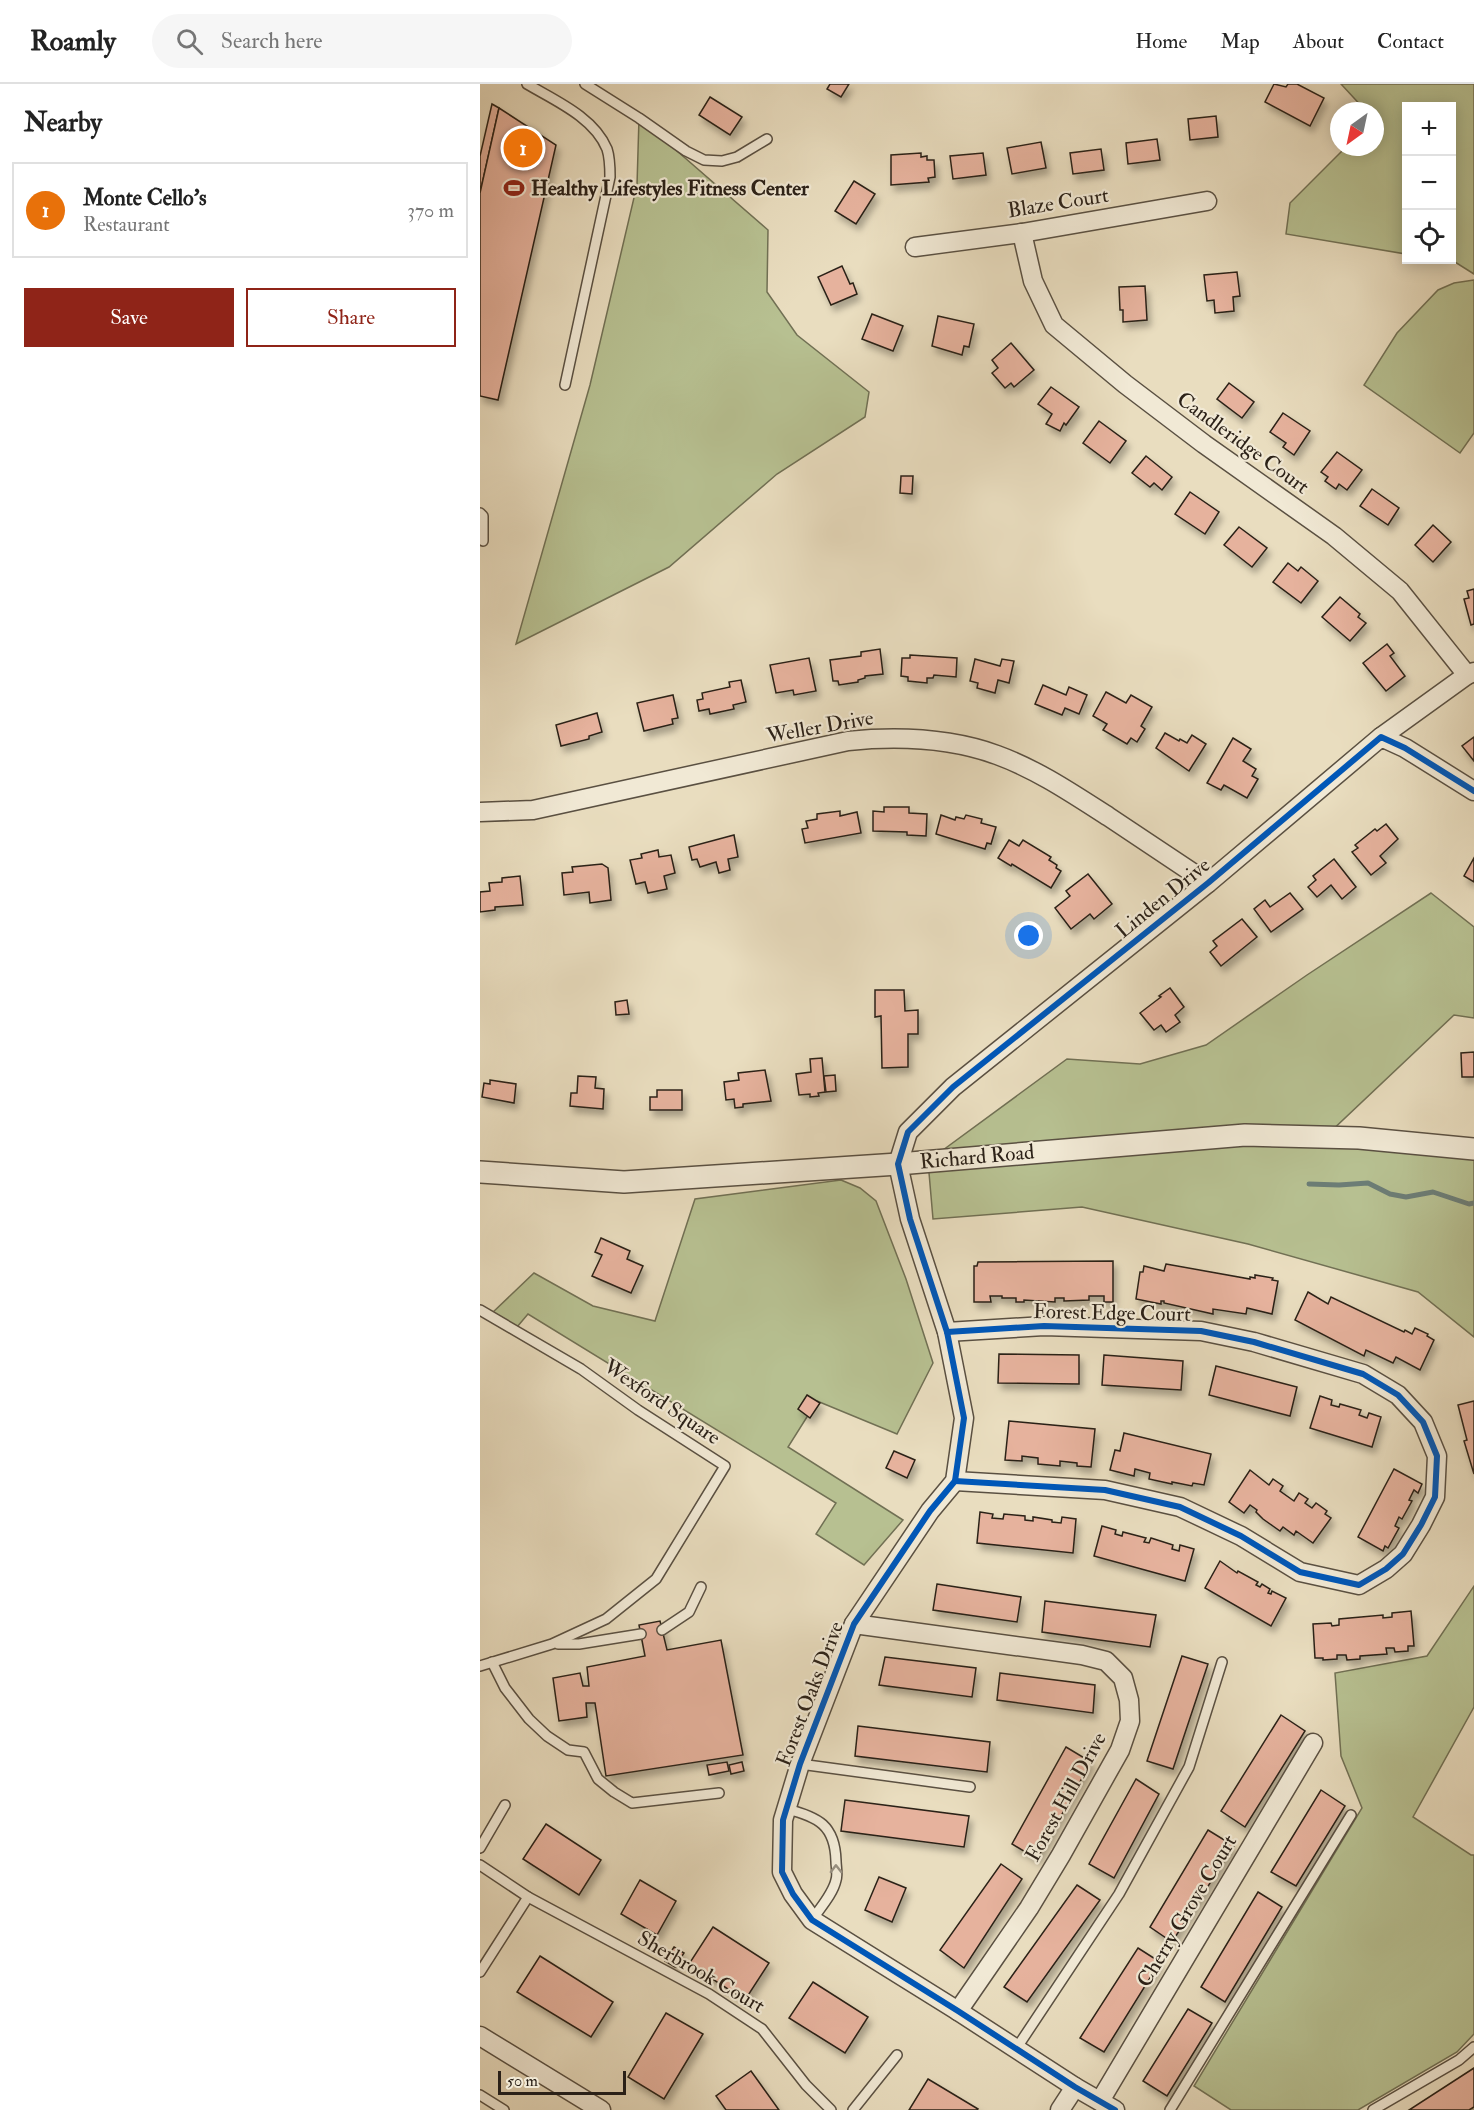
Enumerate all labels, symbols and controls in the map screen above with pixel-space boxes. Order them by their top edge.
search box [152,14,572,68]
text: Roamly [30,24,116,59]
icon: search [173,25,206,58]
text: Search here [221,27,323,55]
text: Home [1135,28,1187,55]
text: Map [1220,28,1260,55]
text: About [1293,28,1344,55]
text: Contact [1377,28,1444,55]
north arrow [1330,102,1384,156]
map controls [1402,102,1456,264]
button: + [1402,102,1456,156]
text: Nearby [24,107,102,139]
pin: 1 [504,126,543,170]
button: − [1402,156,1456,210]
place label: Healthy Lifestyles Fitness Center [531,175,810,202]
sports icon: Healthy Lifestyles Fitness Center [502,176,526,200]
street label: Blaze Court [1005,182,1111,224]
text: Monte Cello's [83,184,206,212]
text: 1 [42,198,49,223]
text: 370 m [407,198,454,223]
button: locate [1402,210,1456,264]
text: Restaurant [83,212,170,237]
button: Save [24,288,234,347]
button: Share [246,288,456,347]
street label: Candleridge Court [1171,386,1315,500]
street label: Weller Drive [763,704,876,750]
street label: Linden Drive [1110,851,1216,944]
your location [1014,921,1043,950]
street label: Richard Road [919,1138,1036,1175]
street label: Forest Edge Court [1033,1298,1191,1328]
street label: Wexford Square [597,1352,726,1451]
street label: Forest Oaks Drive [770,1618,850,1770]
street label: Forest Hill Drive [1019,1727,1113,1866]
street label: Cherry Grove Court [1131,1830,1243,1992]
one-way arrow [830,1865,842,1874]
street label: Sherbrook Court [632,1925,770,2020]
scale bar [498,2068,626,2096]
text: 50 m [507,2071,538,2091]

